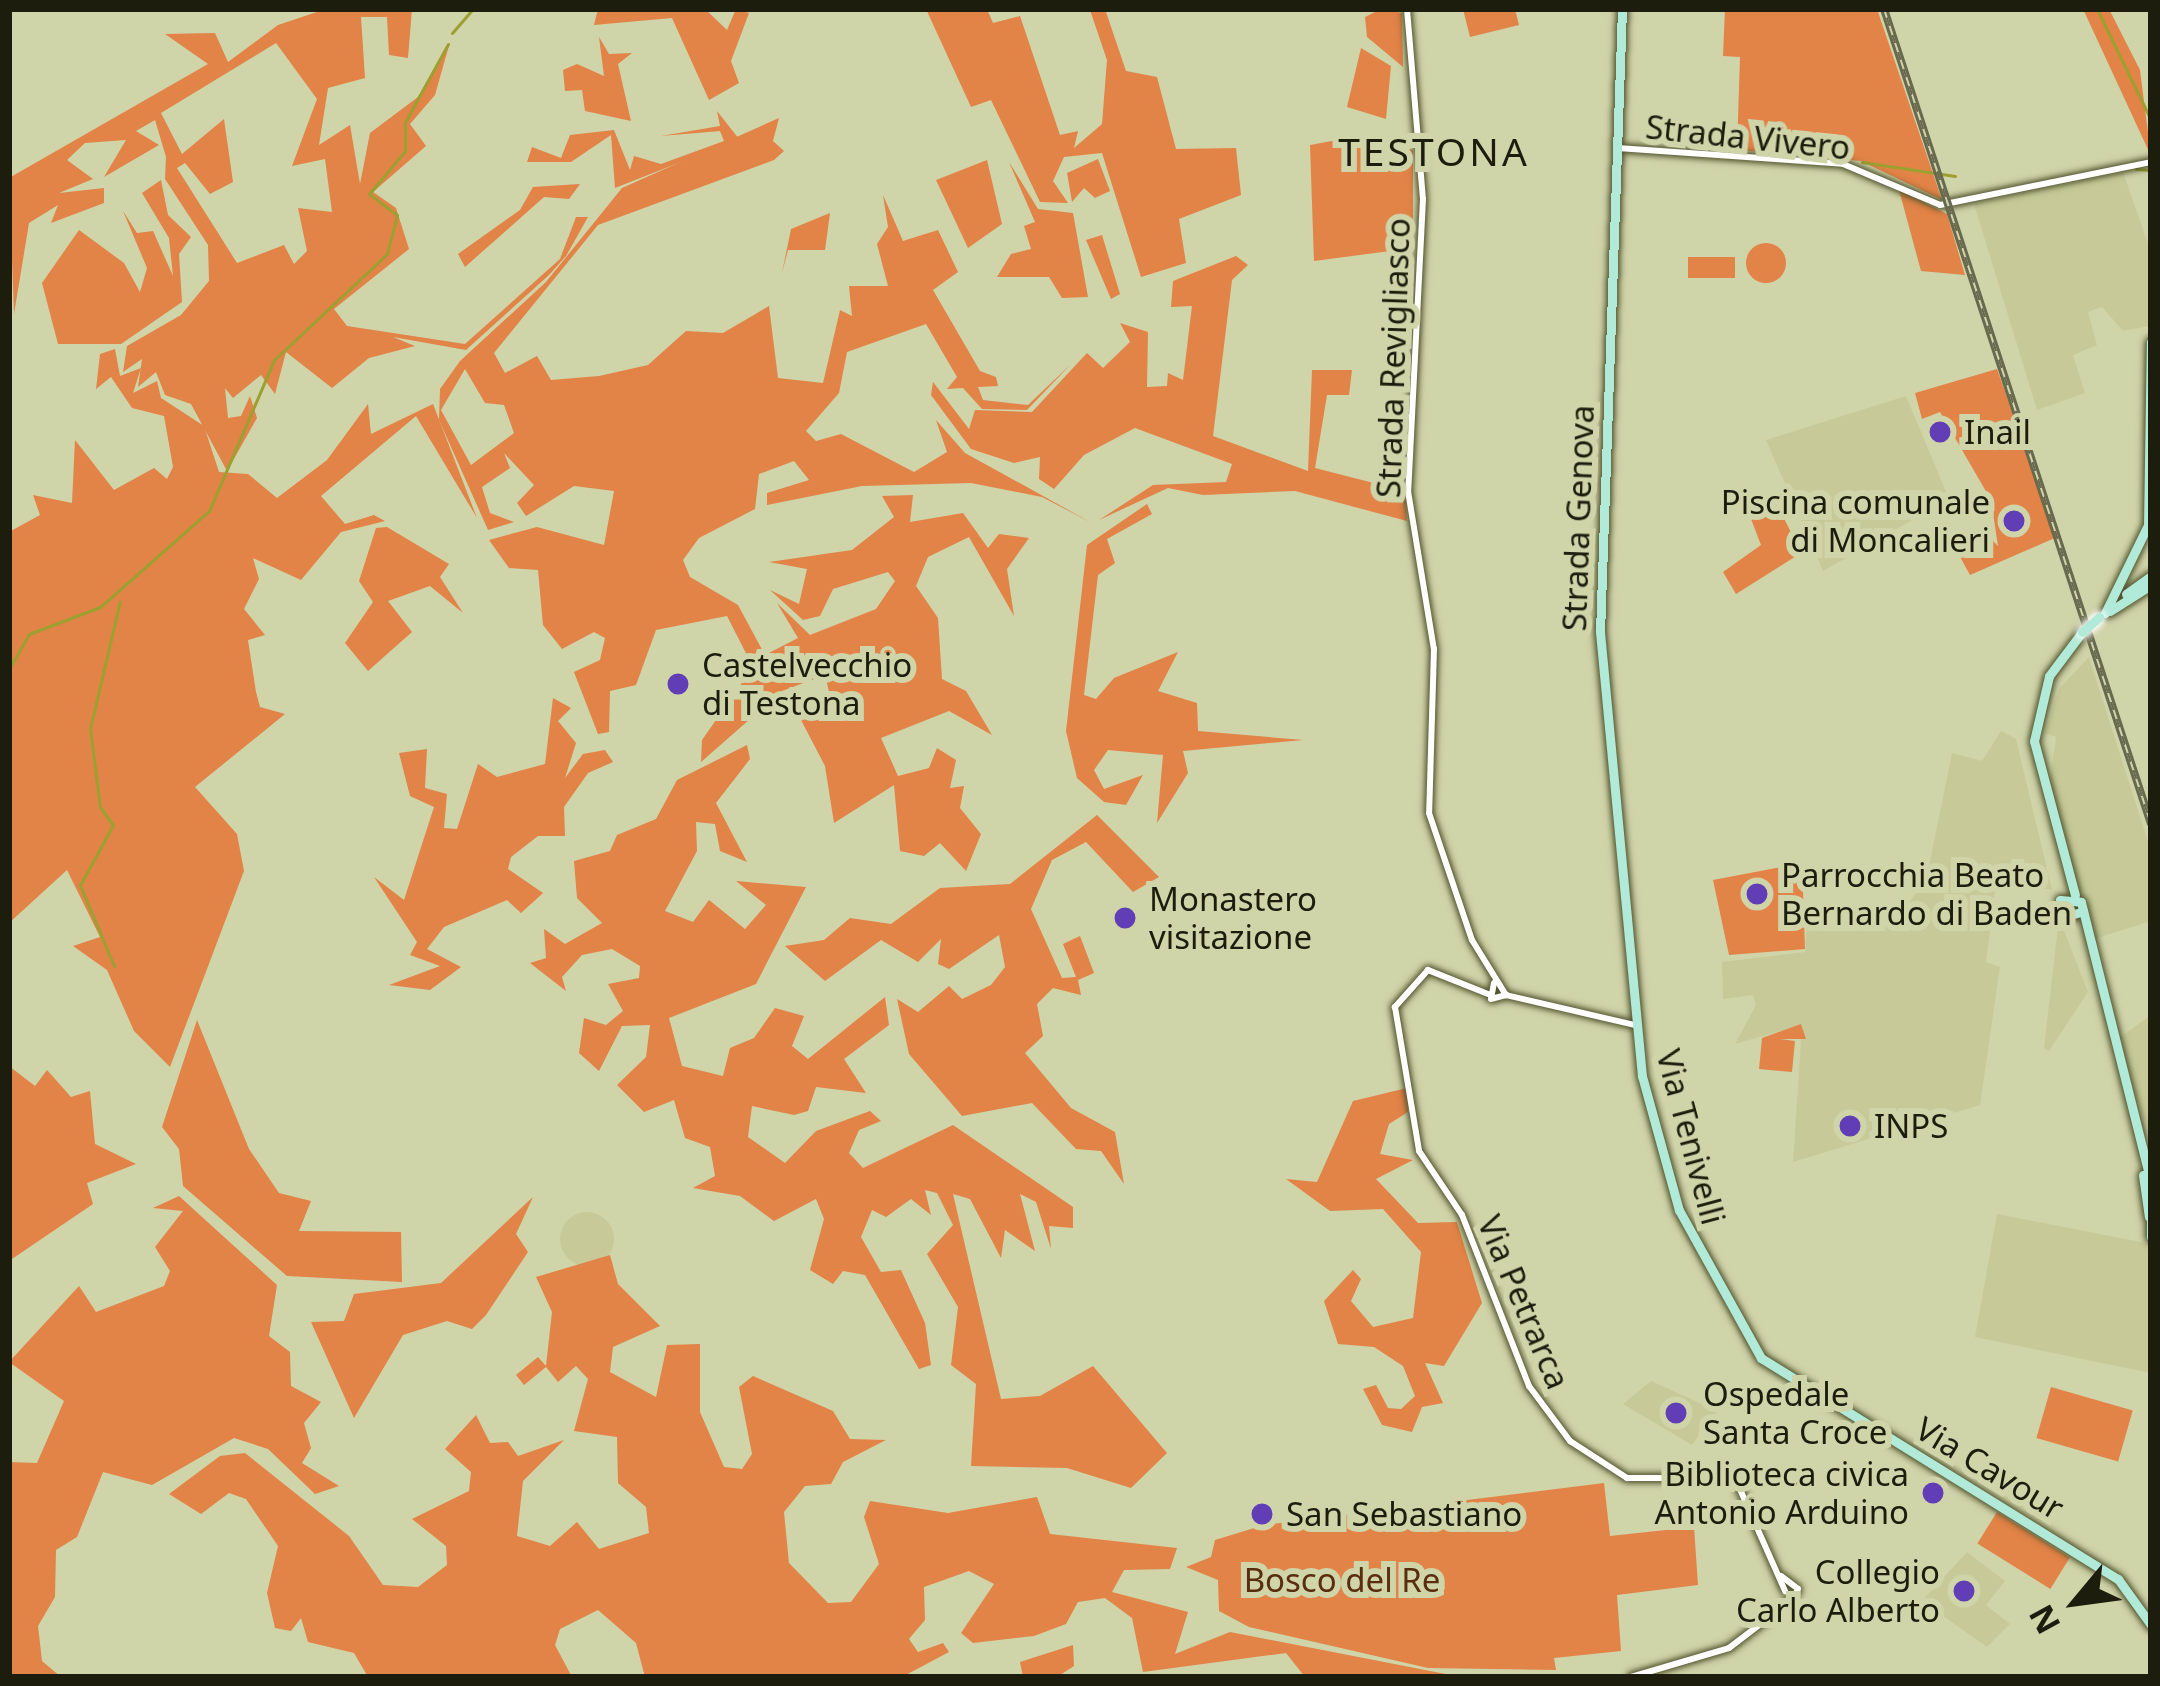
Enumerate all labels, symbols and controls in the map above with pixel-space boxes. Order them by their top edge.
street label: Strada Vivero [1644,107,1852,167]
district label: TESTONA [1338,128,1530,174]
street label: Strada Revigliasco [1368,217,1418,499]
street label: Strada Genova [1554,404,1602,632]
place label: Inail [1964,412,2031,452]
marker: Inail [1927,419,1953,445]
place label: Piscina comunale di Moncalieri [1721,482,1990,560]
marker: Piscina comunale di Moncalieri [2001,508,2027,534]
place label: Castelvecchio di Testona [702,645,912,723]
marker: Castelvecchio di Testona [665,671,691,697]
place label: Parrocchia Beato Bernardo di Baden [1781,855,2072,933]
place label: Monastero visitazione [1149,879,1317,957]
marker: Parrocchia Beato Bernardo di Baden [1744,881,1770,907]
marker: Monastero visitazione [1112,905,1138,931]
street label: Via Tenivelli [1649,1045,1733,1229]
place label: INPS [1874,1106,1948,1146]
marker: INPS [1837,1113,1863,1139]
street label: Via Petrarca [1470,1209,1578,1395]
place label: Ospedale Santa Croce [1703,1374,1887,1452]
marker: Ospedale Santa Croce [1660,1397,1692,1429]
street label: Via Cavour [1909,1408,2071,1528]
place label: Biblioteca civica Antonio Arduino [1655,1454,1909,1532]
marker: Biblioteca civica Antonio Arduino [1920,1480,1946,1506]
place label: San Sebastiano [1286,1494,1522,1534]
marker: San Sebastiano [1249,1501,1275,1527]
north arrow [2016,1542,2136,1662]
place label: Collegio Carlo Alberto [1736,1552,1940,1630]
park label: Bosco del Re [1244,1560,1440,1600]
marker: Collegio Carlo Alberto [1951,1578,1977,1604]
text: N [2018,1597,2070,1642]

